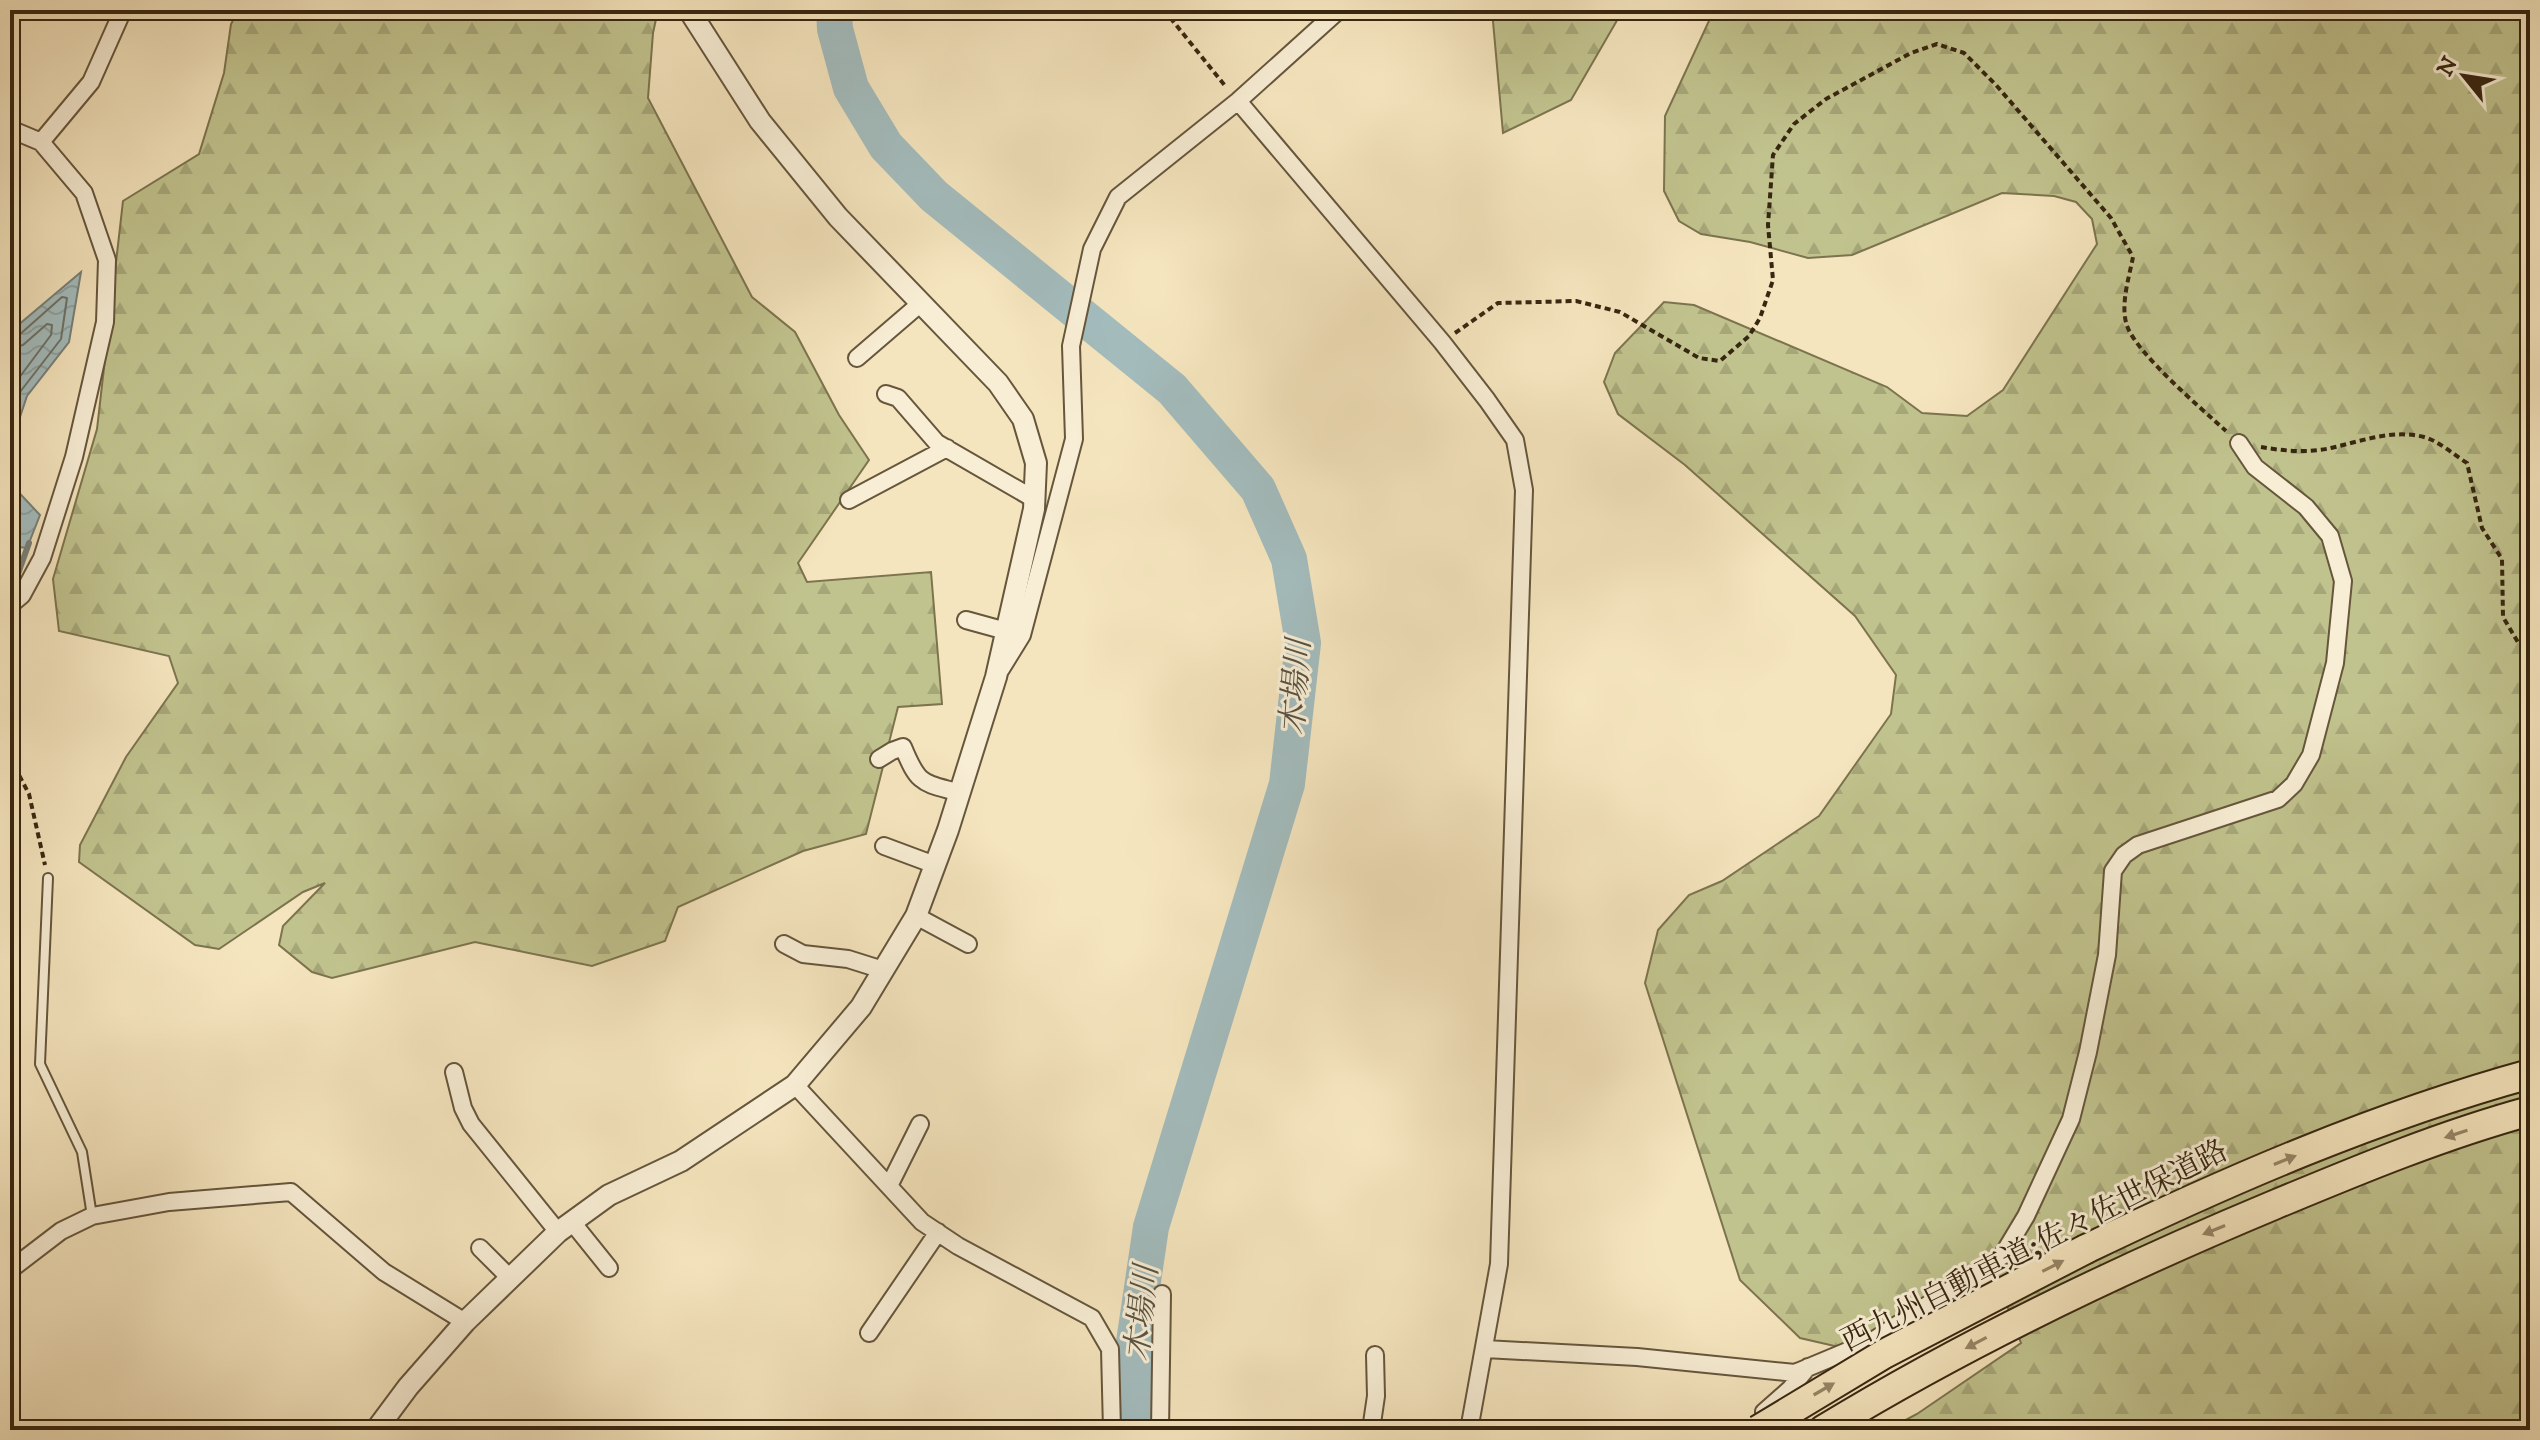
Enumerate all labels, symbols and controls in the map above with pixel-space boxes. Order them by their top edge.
north arrow [2424,36,2504,116]
text: N [2432,52,2464,81]
water label: 木場川 [1274,635,1321,736]
one-way arrow [2443,1129,2467,1141]
street label: 西九州自動車道;佐々佐世保道路 [1835,1133,2234,1360]
one-way arrow [2273,1153,2297,1166]
one-way arrow [2202,1224,2226,1237]
one-way arrow [2042,1259,2065,1273]
water label: 木場川 [1118,1260,1168,1363]
one-way arrow [1965,1337,1988,1350]
one-way arrow [1813,1382,1836,1396]

